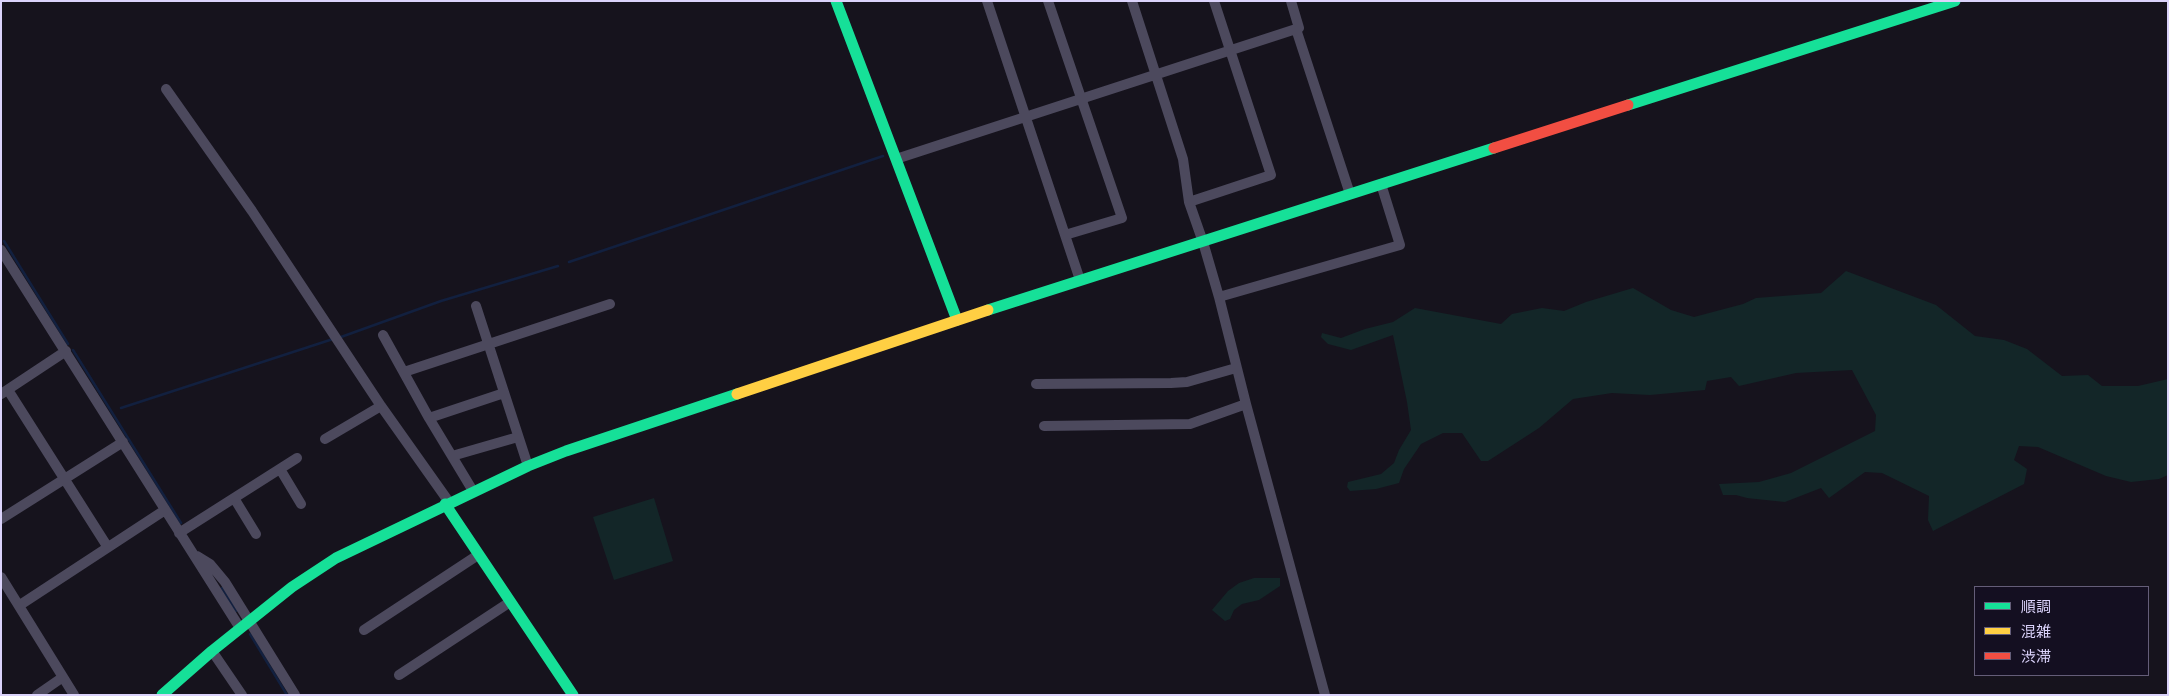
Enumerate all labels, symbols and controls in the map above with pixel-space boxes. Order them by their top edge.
legend [1974,586,2149,676]
text: 順調 [2021,597,2051,615]
text: 混雑 [2021,622,2051,640]
text: 渋滞 [2021,647,2051,665]

